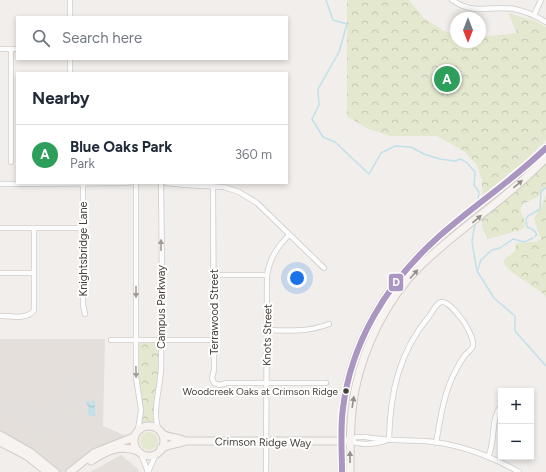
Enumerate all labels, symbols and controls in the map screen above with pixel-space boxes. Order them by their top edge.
north arrow [450,12,486,48]
search box [16,16,288,60]
icon: search [30,27,52,49]
text: Search here [62,29,142,47]
pin: A [434,64,460,94]
text: Nearby [32,88,90,108]
text: Blue Oaks Park [70,138,172,156]
text: A [40,147,50,162]
text: 360 m [235,147,272,162]
text: Park [70,156,95,171]
one-way arrow [513,180,523,189]
street label: Knightsbridge Lane [77,201,90,297]
one-way arrow [471,214,482,223]
one-way arrow [158,238,164,251]
street label: Campus Parkway [155,265,168,349]
your location [287,268,307,288]
one-way arrow [409,268,418,279]
street label: Terrawood Street [208,269,221,355]
line badge: D [388,273,404,292]
text: D [392,276,400,289]
one-way arrow [133,286,139,299]
street label: Knots Street [260,304,275,366]
one-way arrow [133,366,139,379]
place label: Woodcreek Oaks at Crimson Ridge [182,385,339,398]
marker: Woodcreek Oaks at Crimson Ridge [341,386,351,396]
map controls [498,388,534,460]
button: + [498,388,534,424]
one-way arrow [350,396,356,408]
button: − [498,424,534,460]
street label: Crimson Ridge Way [215,435,312,450]
one-way arrow [347,450,353,463]

